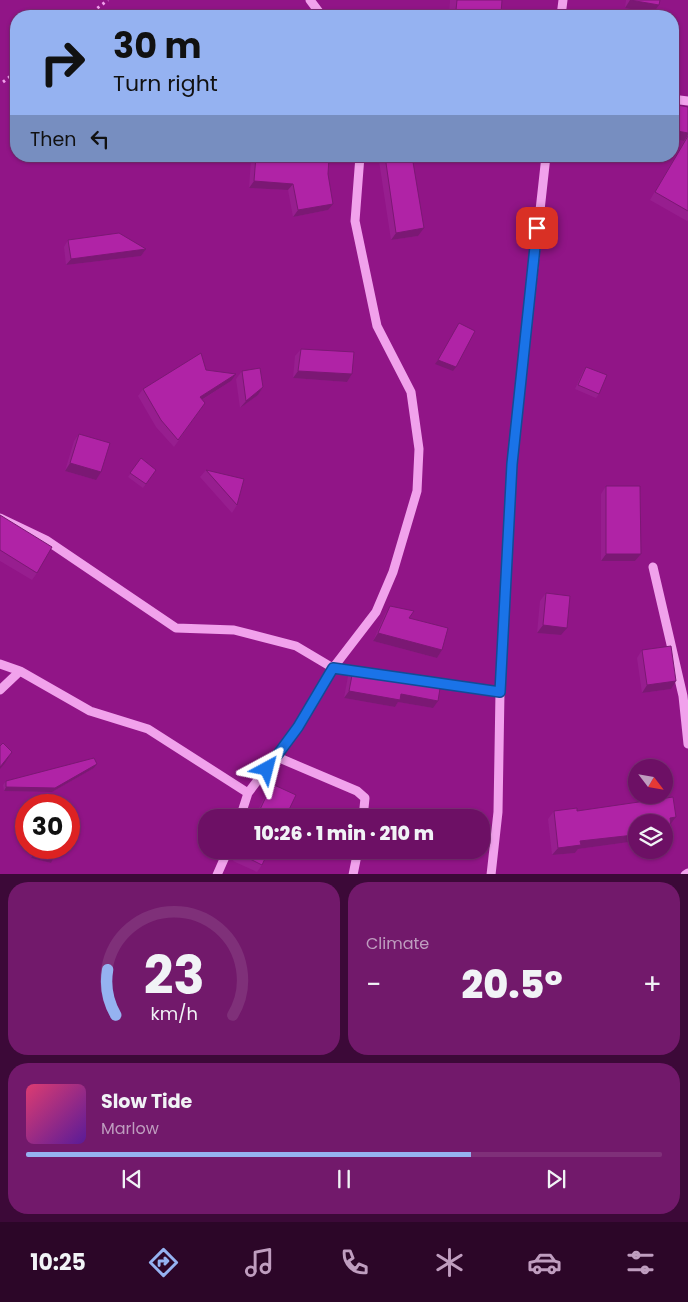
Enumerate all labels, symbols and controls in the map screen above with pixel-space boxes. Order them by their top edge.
text: 30 m [113,21,201,70]
icon: right [30,30,95,95]
text: Turn right [113,68,218,99]
icon: left [86,125,114,153]
text: Then [30,126,76,153]
pin [516,207,558,249]
icon: arrive [523,214,551,242]
position arrow [240,742,292,794]
north arrow [628,759,672,804]
map controls [628,759,673,859]
speed limit sign: 30 [15,794,80,859]
button: layers [628,814,673,859]
text: 10:26 · 1 min · 210 m [254,820,434,847]
text: Climate [366,932,429,955]
text: 23 [143,939,205,1012]
text: 20.5° [462,958,563,1011]
text: − [366,965,381,1004]
text: + [643,965,662,1004]
text: km/h [150,1001,198,1026]
text: Slow Tide [101,1088,192,1115]
text: Marlow [101,1117,159,1140]
icon: previous [118,1165,146,1193]
icon: pause [330,1165,358,1193]
icon: next [542,1165,570,1193]
icon: directions [146,1245,181,1280]
icon: music [242,1245,277,1280]
icon: phone [337,1245,372,1280]
icon: climate [432,1245,467,1280]
icon: car [527,1245,562,1280]
icon: filters [623,1245,658,1280]
text: 10:25 [30,1247,86,1278]

